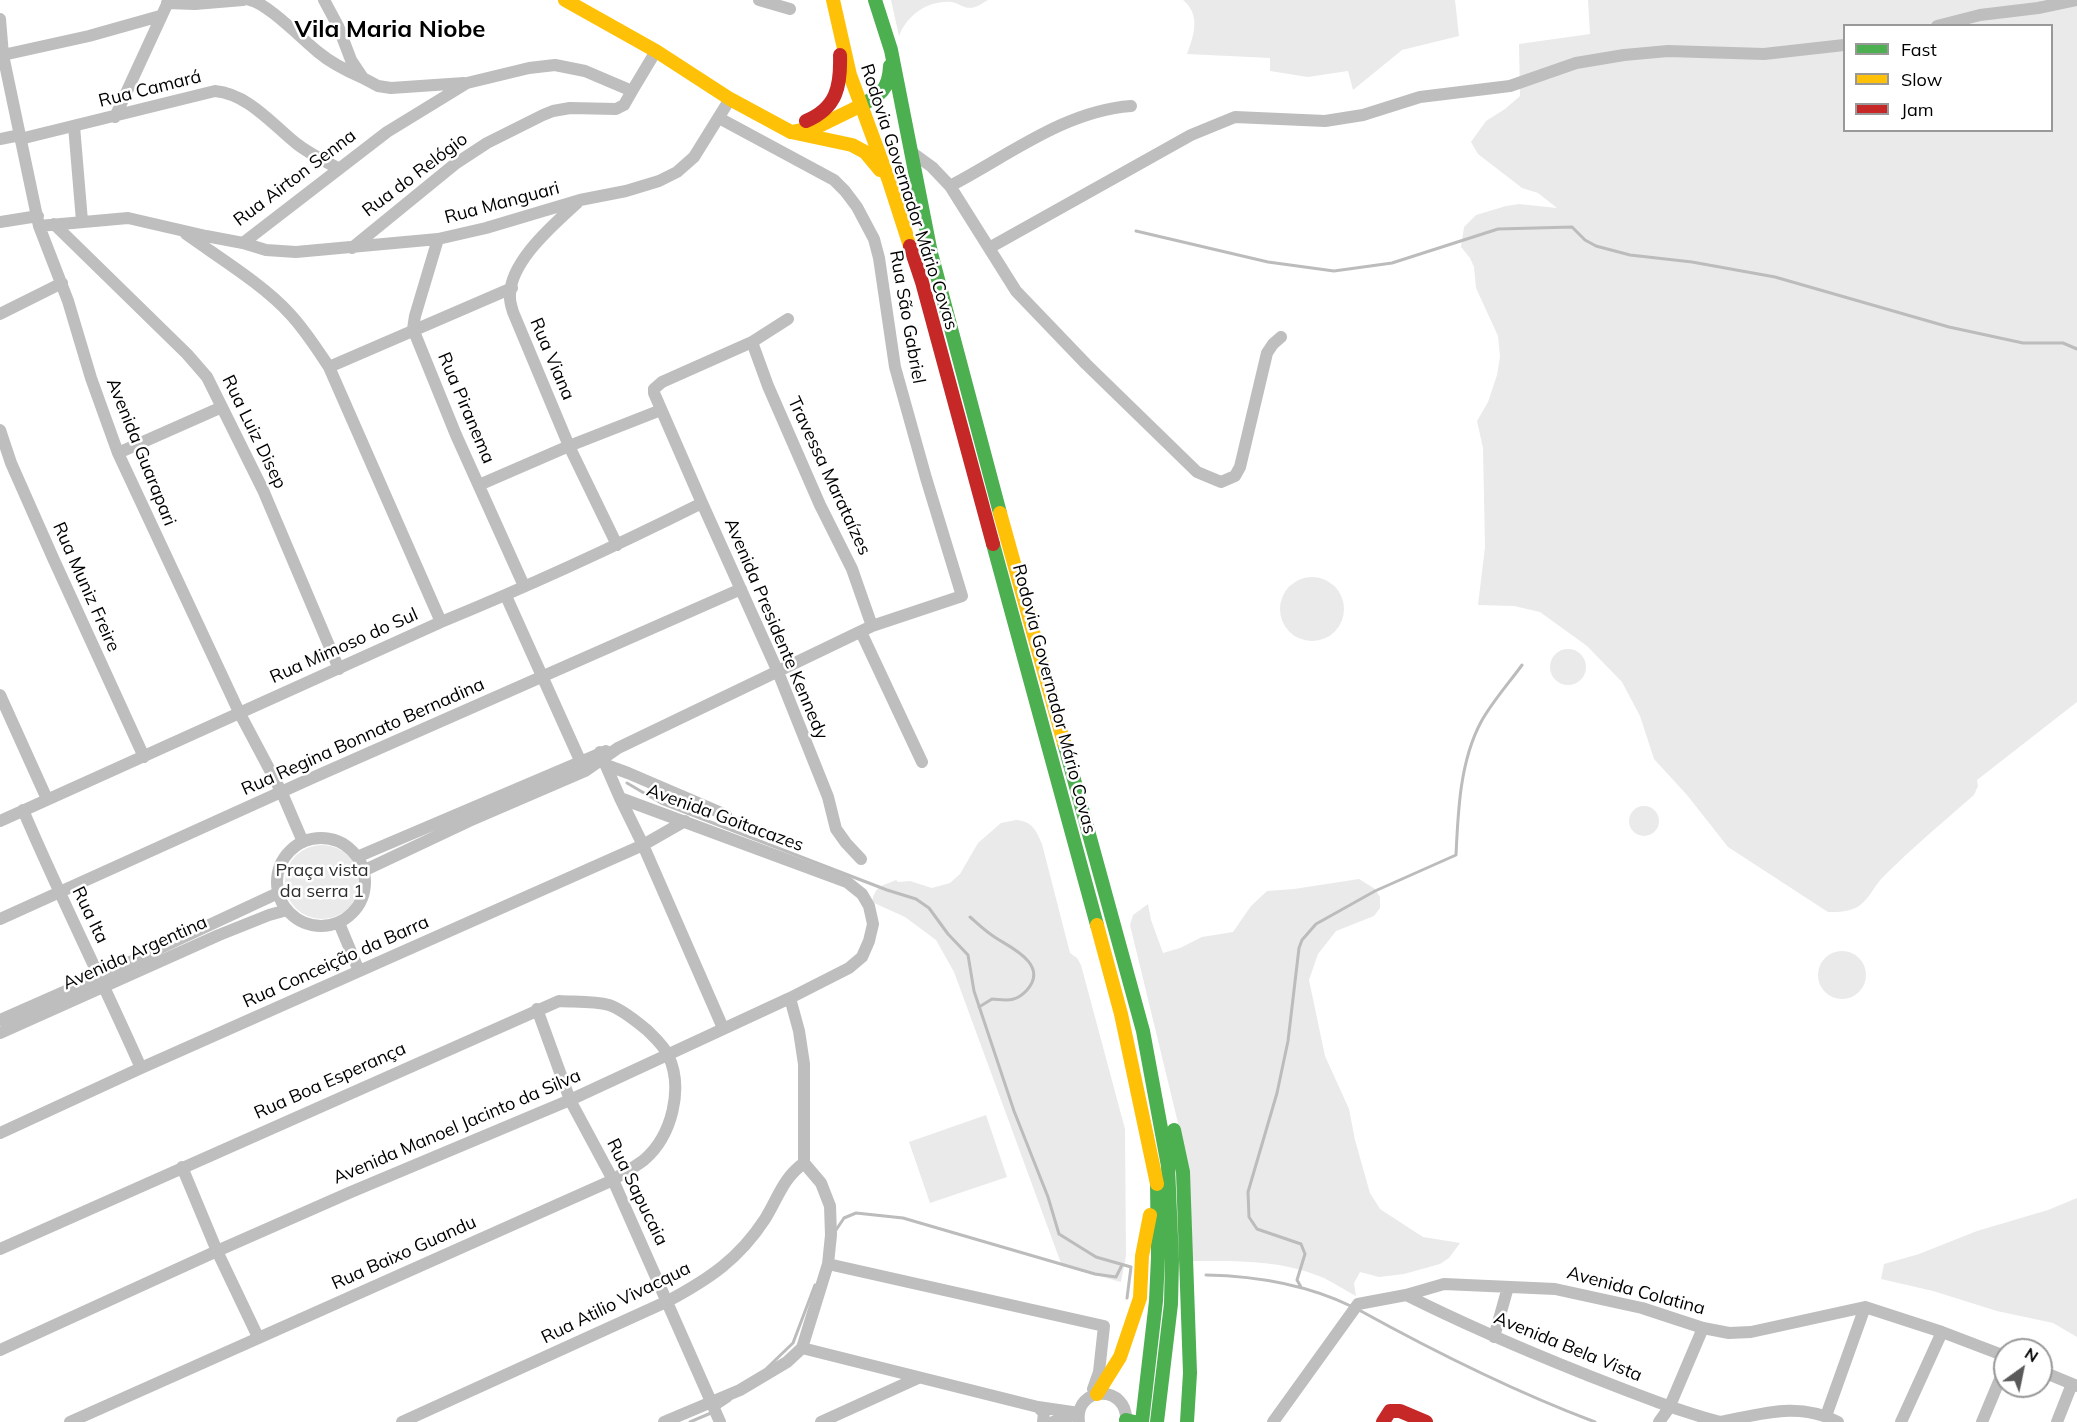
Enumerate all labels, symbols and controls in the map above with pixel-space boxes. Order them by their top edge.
district label: Vila Maria Niobe [295,16,485,44]
legend [1843,24,2053,132]
text: Fast [1901,38,1937,61]
street label: Rodovia Governador Mário Covas [856,61,962,333]
street label: Rua Camará [96,66,204,112]
text: Slow [1901,68,1942,91]
text: Jam [1901,98,1934,121]
street label: Rua Airton Senna [230,125,360,231]
street label: Rua do Relógio [358,128,472,222]
street label: Rua Manguari [442,177,562,229]
street label: Rua São Gabriel [885,249,929,385]
street label: Rua Viana [525,315,579,403]
street label: Rua Piranema [433,349,499,467]
street label: Rua Luiz Disep [217,372,291,492]
street label: Avenida Guarapari [102,375,180,529]
street label: Travessa Marataízes [783,394,875,558]
street label: Avenida Presidente Kennedy [720,515,832,743]
street label: Rua Muniz Freire [48,519,124,655]
street label: Rodovia Governador Mário Covas [1008,562,1100,836]
street label: Rua Mimoso do Sul [267,604,421,688]
street label: Rua Regina Bonnato Bernadina [238,674,488,800]
street label: Avenida Goitacazes [644,780,806,856]
park label: Praça vista da serra 1 [276,860,368,902]
street label: Rua Ita [67,883,113,947]
street label: Avenida Argentina [59,911,211,995]
street label: Rua Conceição da Barra [240,911,432,1013]
street label: Rua Boa Esperança [251,1038,409,1124]
street label: Avenida Manoel Jacinto da Silva [330,1065,584,1189]
street label: Rua Sapucaia [602,1135,672,1249]
street label: Rua Baixo Guandu [328,1211,480,1295]
street label: Rua Atilio Vivacqua [538,1258,694,1348]
street label: Avenida Colatina [1565,1262,1707,1320]
street label: Avenida Bela Vista [1491,1307,1645,1387]
north arrow [1993,1338,2053,1398]
text: N [2021,1343,2042,1366]

